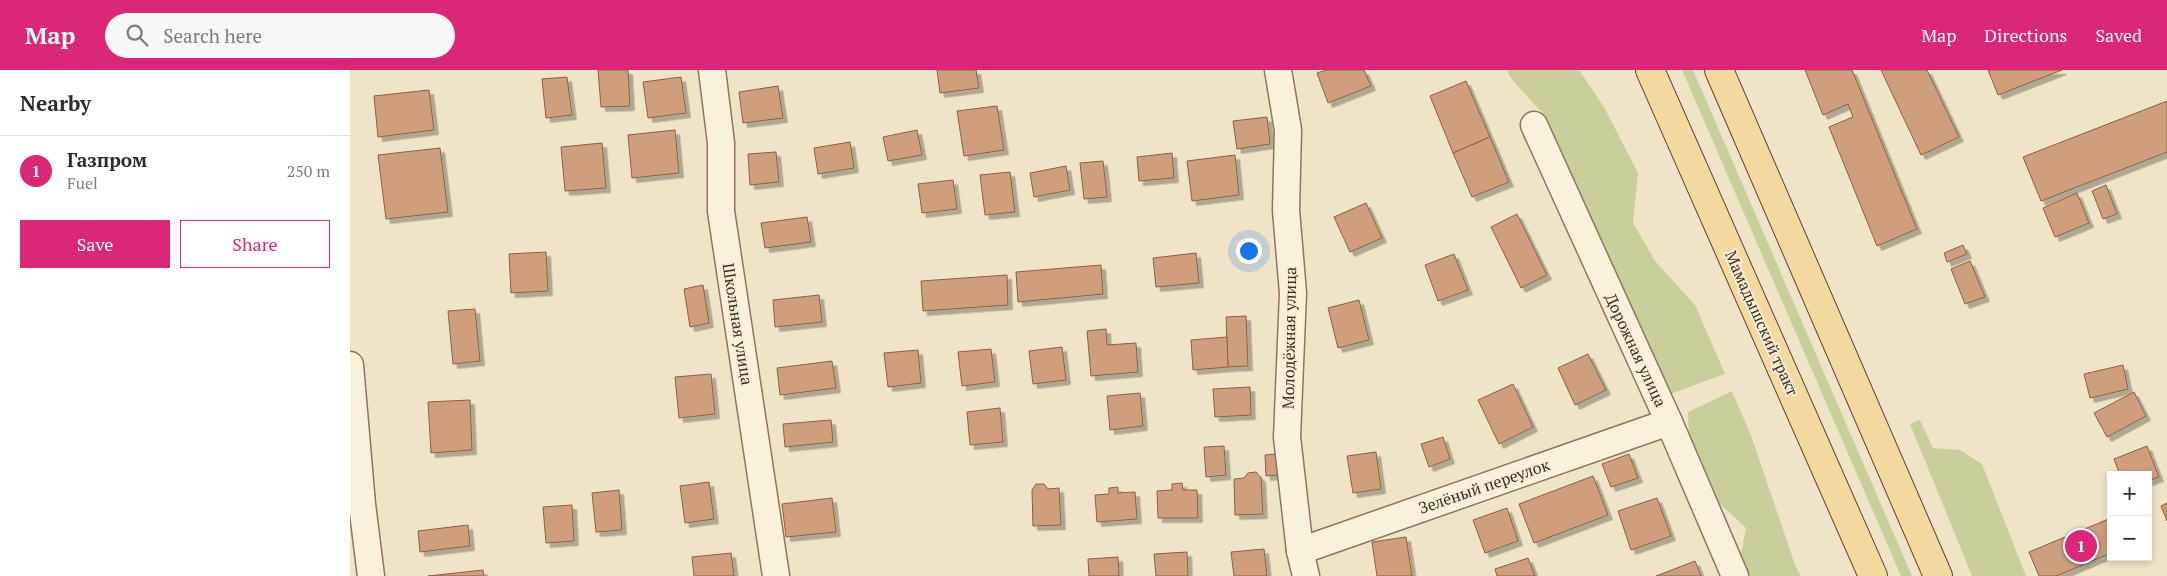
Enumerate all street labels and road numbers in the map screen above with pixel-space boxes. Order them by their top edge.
street label: Мамадышский тракт [1720,247,1804,399]
street label: Школьная улица [718,262,758,386]
street label: Молодёжная улица [1277,267,1301,409]
street label: Дорожная улица [1600,290,1672,410]
street label: Зелёный переулок [1416,453,1553,519]

